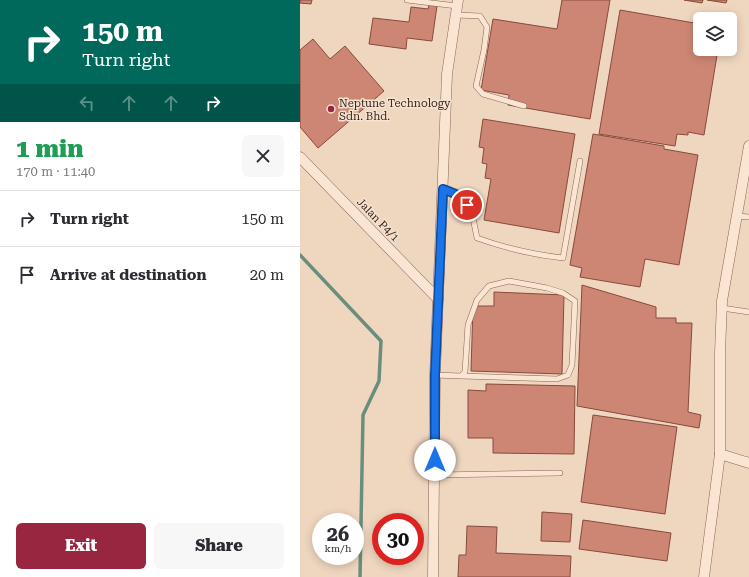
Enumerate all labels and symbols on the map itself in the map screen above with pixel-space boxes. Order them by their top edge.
place label: Neptune Technology Sdn. Bhd. [339,97,451,123]
marker: Neptune Technology Sdn. Bhd. [326,104,336,114]
pin [450,188,484,222]
street label: Jalan P4/1 [354,196,402,244]
position arrow [414,439,456,481]
speed limit sign: 30 [372,513,424,565]

